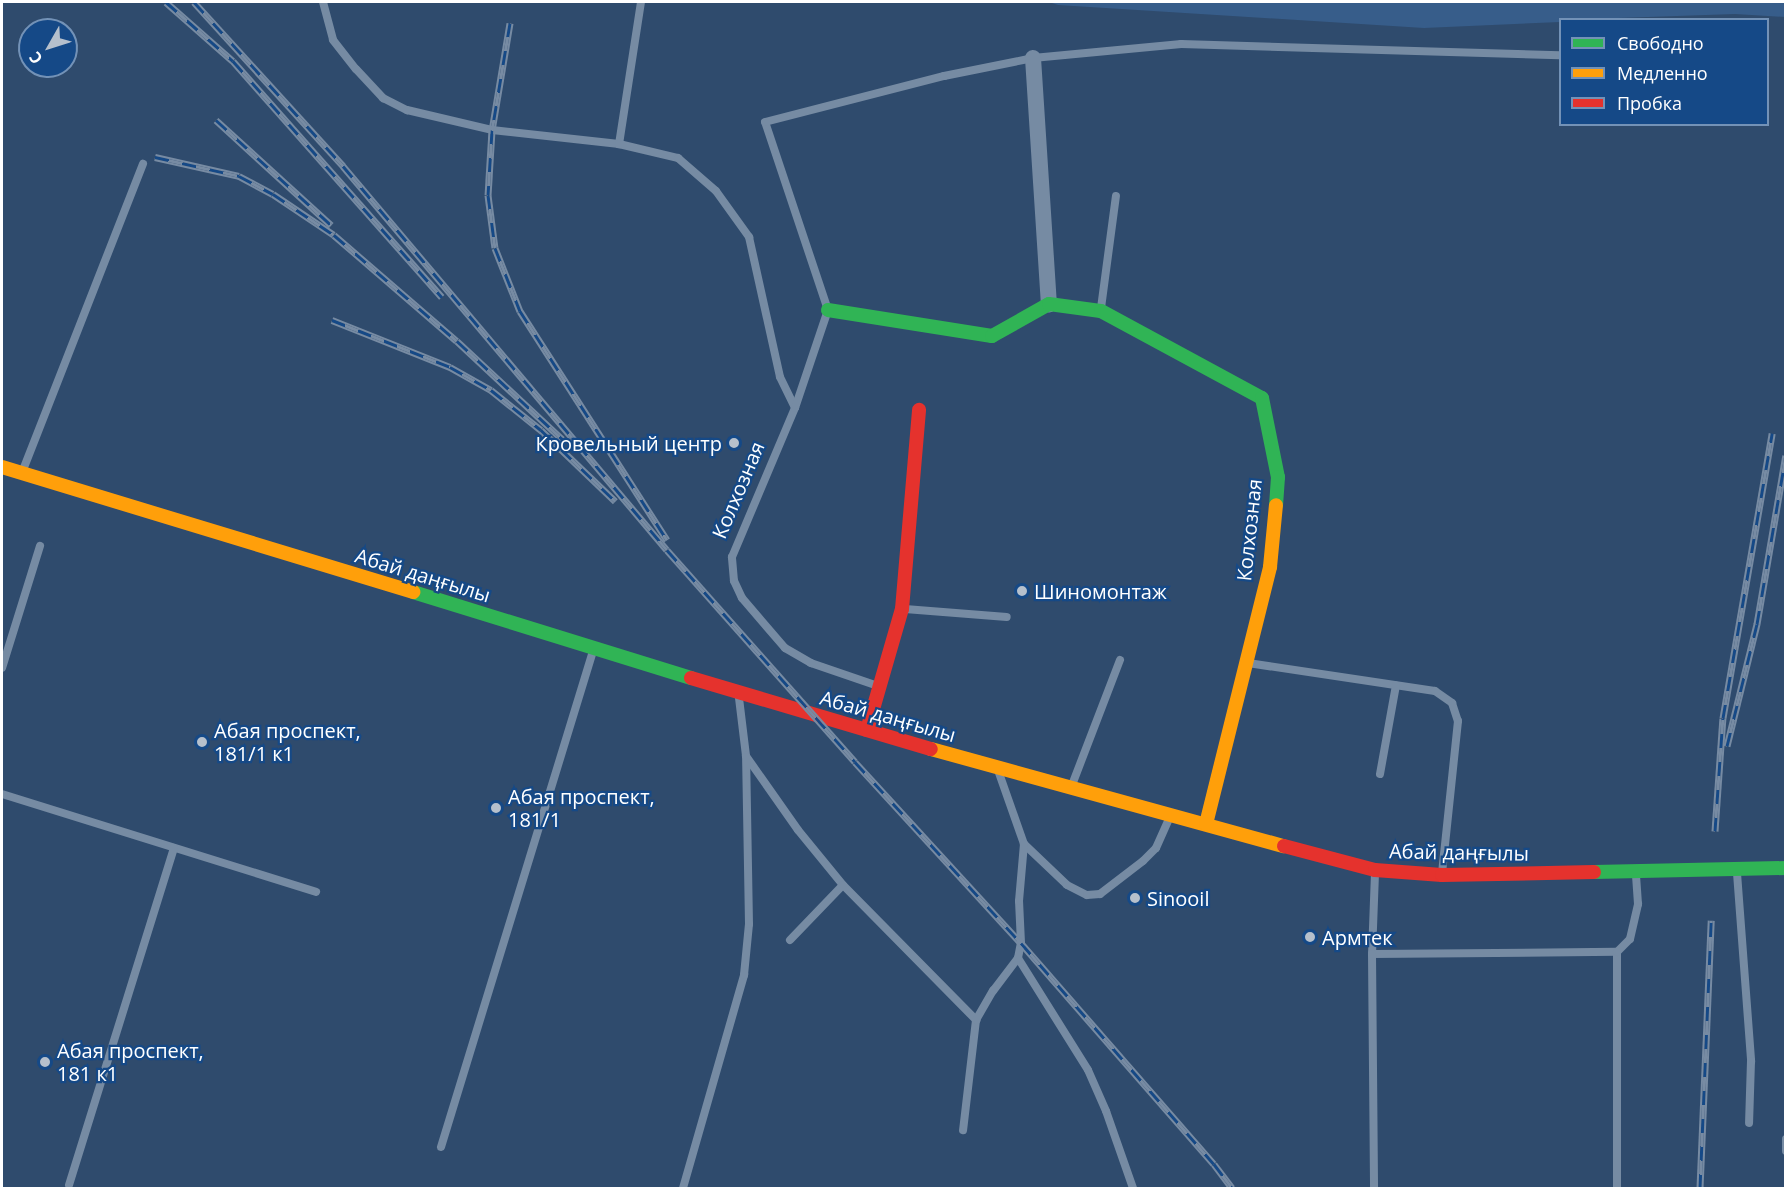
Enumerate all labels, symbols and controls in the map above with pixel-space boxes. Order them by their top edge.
north arrow [18,18,78,78]
legend [1559,18,1769,126]
text: Свободно [1617,31,1704,55]
text: С [24,47,47,69]
text: Медленно [1617,61,1708,85]
text: Пробка [1617,91,1682,115]
place label: Кровельный центр [536,431,722,455]
marker: Кровельный центр [727,436,741,450]
street label: Колхозная [707,438,769,542]
street label: Колхозная [1232,478,1266,582]
street label: Абай даңғылы [353,543,493,607]
place label: Шиномонтаж [1034,579,1167,603]
marker: Шиномонтаж [1015,584,1029,598]
street label: Абай даңғылы [817,685,959,747]
place label: Абая проспект, 181/1 к1 [214,718,361,765]
marker: Абая проспект, 181/1 к1 [195,735,209,749]
place label: Абая проспект, 181/1 [508,784,655,831]
marker: Абая проспект, 181/1 [489,801,503,815]
street label: Абай даңғылы [1389,839,1529,865]
place label: Sinooil [1147,886,1209,910]
marker: Sinooil [1128,891,1142,905]
place label: Армтек [1322,925,1393,949]
marker: Армтек [1303,930,1317,944]
place label: Абая проспект, 181 к1 [57,1038,204,1085]
marker: Абая проспект, 181 к1 [38,1055,52,1069]

